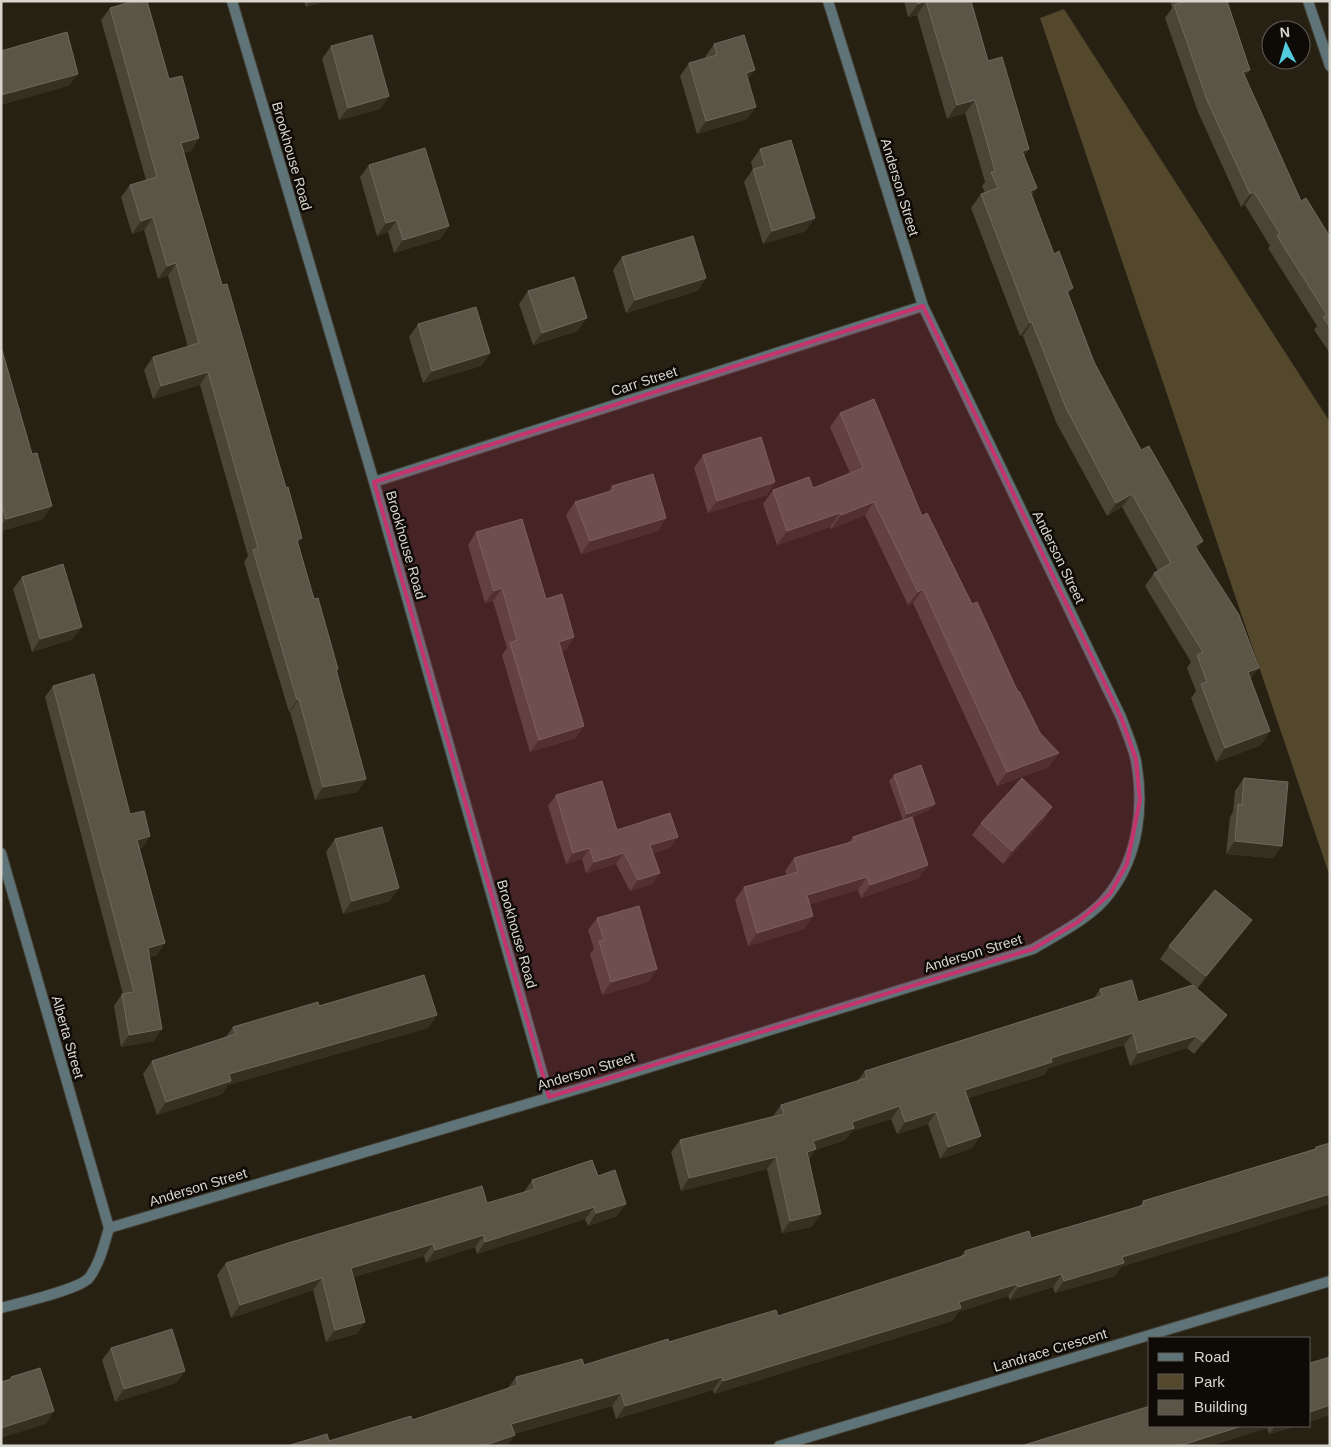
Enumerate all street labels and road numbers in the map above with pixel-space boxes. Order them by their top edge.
street label: Brookhouse Road [269,100,315,212]
street label: Anderson Street [878,136,922,238]
street label: Carr Street [609,363,679,399]
street label: Brookhouse Road [383,489,429,601]
street label: Anderson Street [1030,508,1088,606]
street label: Brookhouse Road [494,878,540,990]
street label: Anderson Street [922,931,1024,975]
street label: Alberta Street [49,994,88,1080]
street label: Anderson Street [535,1049,637,1093]
street label: Anderson Street [147,1165,249,1209]
street label: Landrace Crescent [991,1325,1109,1375]

